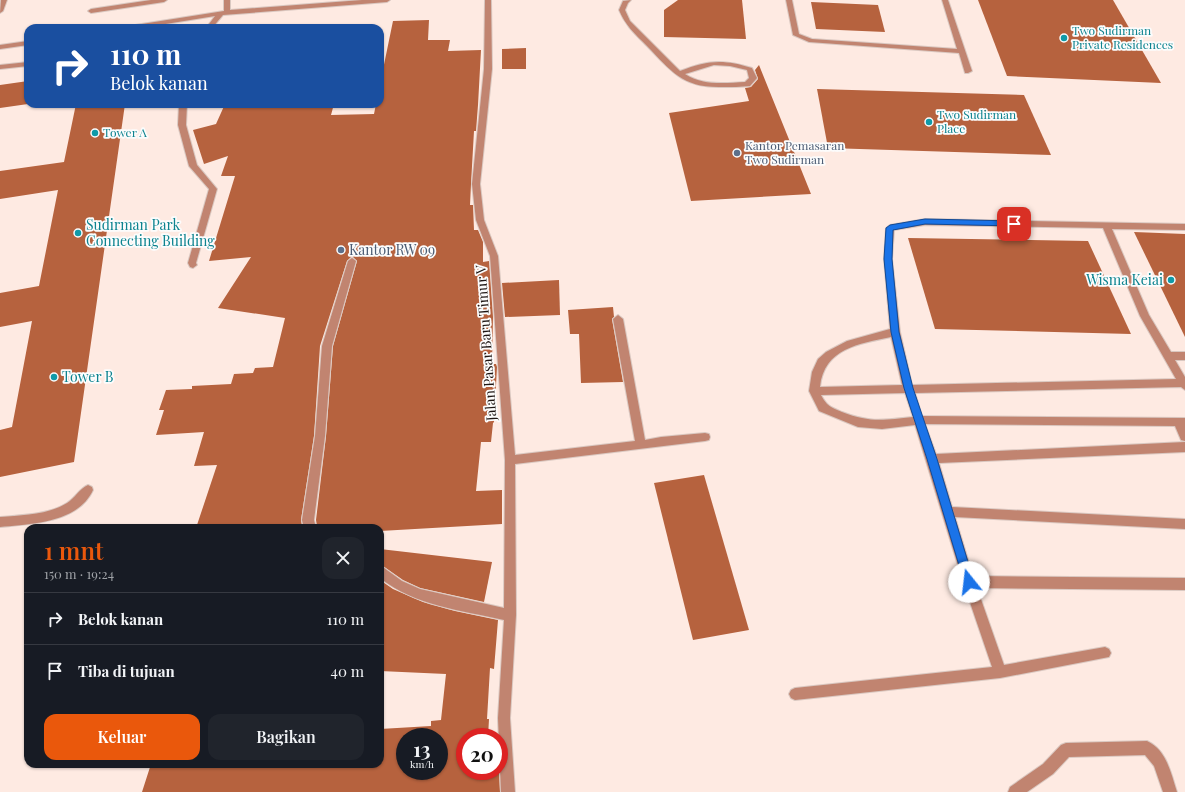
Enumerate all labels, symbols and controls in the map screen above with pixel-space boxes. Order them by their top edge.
place label: Two Sudirman Private Residences [1072,22,1173,52]
marker: Two Sudirman Private Residences [1059,33,1069,43]
text: 110 m [110,35,181,72]
icon: right [44,40,96,92]
text: Belok kanan [110,71,208,95]
place label: Two Sudirman Place [937,106,1016,136]
marker: Two Sudirman Place [924,117,934,127]
place label: Tower A [103,124,147,140]
marker: Tower A [90,128,100,138]
place label: Kantor Pemasaran Two Sudirman [745,137,844,167]
marker: Kantor Pemasaran Two Sudirman [732,148,742,158]
pin [997,207,1031,241]
icon: arrive [1003,213,1025,235]
place label: Sudirman Park Connecting Building [86,215,215,250]
marker: Sudirman Park Connecting Building [73,228,83,238]
place label: Kantor RW 09 [349,240,435,259]
marker: Kantor RW 09 [336,245,346,255]
street label: Jalan Pasar Baru Timur V [471,264,500,423]
place label: Wisma Keiai [1085,270,1163,289]
marker: Wisma Keiai [1166,275,1176,285]
place label: Tower B [62,367,114,386]
marker: Tower B [49,372,59,382]
text: 1 mnt [44,534,103,566]
button: close [322,537,364,579]
position arrow [948,561,990,603]
text: 150 m · 19:24 [44,565,114,582]
icon: right [44,608,66,630]
text: Belok kanan [78,609,163,629]
text: 110 m [327,609,364,629]
icon: arrive [44,660,66,682]
text: Tiba di tujuan [78,661,175,681]
text: 40 m [331,661,364,681]
button: Keluar [44,714,200,760]
button: Bagikan [208,714,364,760]
speed limit sign: 20 [456,728,508,780]
text: 13 [413,735,431,762]
text: km/h [410,757,434,771]

